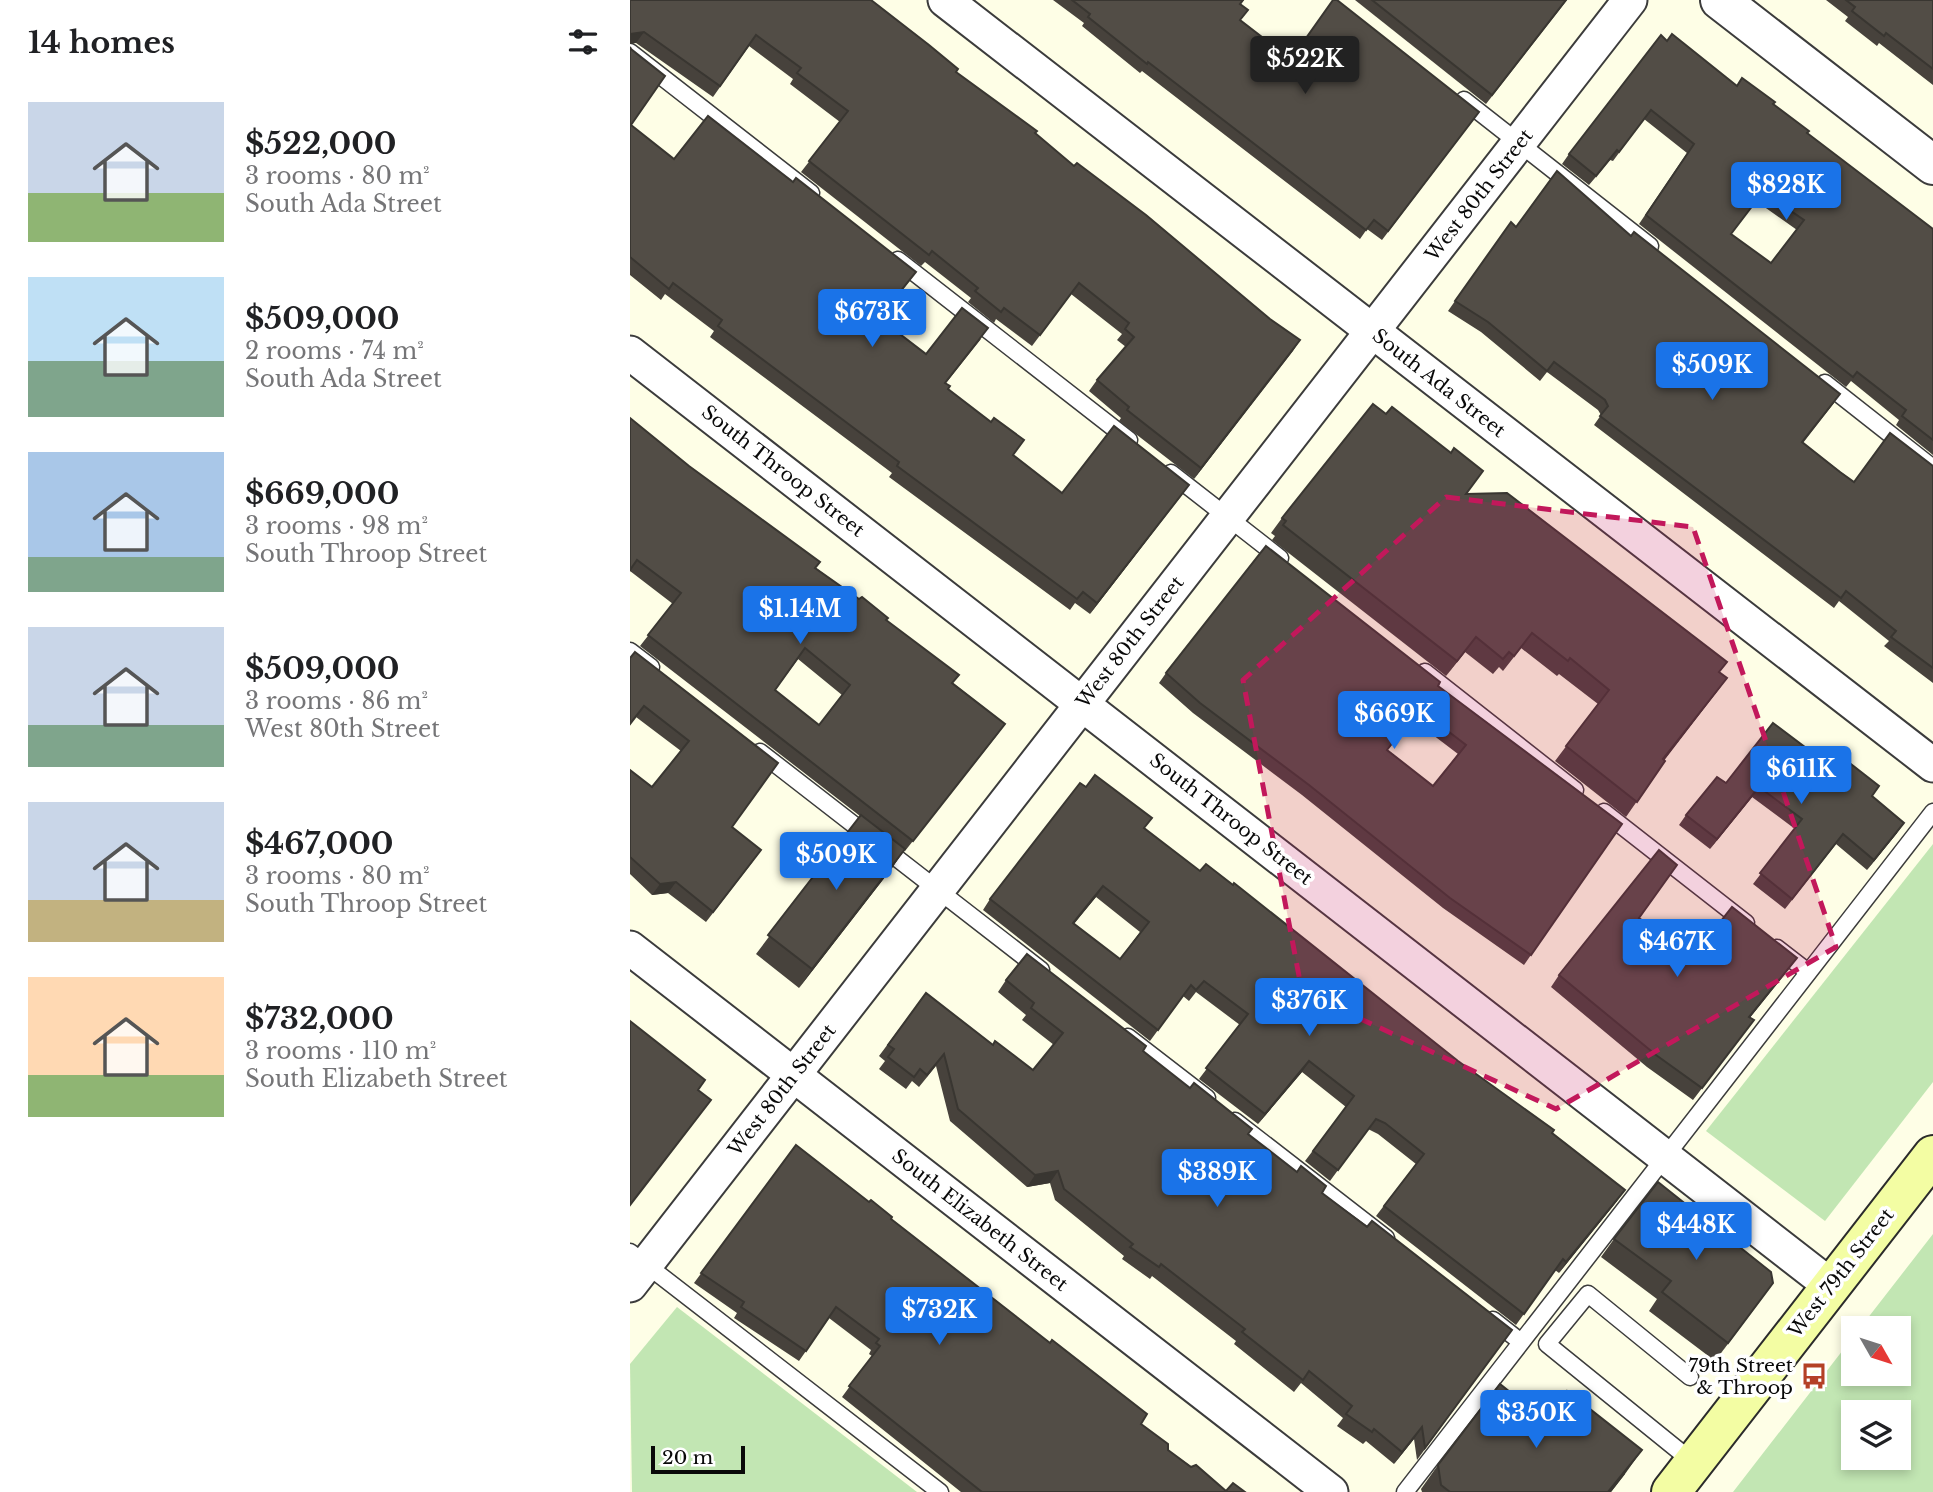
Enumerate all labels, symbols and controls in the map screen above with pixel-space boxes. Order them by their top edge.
icon: filters [564,23,602,61]
text: 14 homes [28,24,175,61]
pin: $522K [1256,36,1354,96]
text: $522K [1266,45,1344,73]
street label: West 80th Street [1420,124,1538,266]
text: $522,000 [245,125,396,162]
icon: home [84,130,168,214]
text: 3 rooms · 80 m² [245,162,430,190]
pin: $828K [1737,162,1835,222]
text: $828K [1747,171,1825,199]
text: South Ada Street [245,190,442,218]
pin: $673K [823,290,921,349]
text: $673K [834,298,910,326]
text: $509,000 [245,300,399,337]
icon: home [84,305,168,389]
street label: South Ada Street [1368,324,1511,443]
text: 2 rooms · 74 m² [245,337,424,365]
pin: $509K [1663,342,1761,402]
text: $509K [1672,351,1752,379]
text: South Ada Street [245,365,442,393]
street label: South Throop Street [697,400,870,542]
text: $669,000 [245,475,399,512]
icon: home [84,480,168,564]
text: 3 rooms · 98 m² [245,512,428,540]
text: South Throop Street [245,540,487,568]
street label: West 80th Street [1071,571,1189,713]
pin: $1.14M [743,586,857,646]
text: $1.14M [759,595,841,623]
text: $509,000 [245,650,399,687]
icon: home [84,655,168,739]
text: 3 rooms · 86 m² [245,687,428,715]
pin: $669K [1345,692,1443,751]
text: $669K [1354,700,1434,728]
text: West 80th Street [245,715,440,743]
pin: $611K [1752,746,1850,806]
street label: South Throop Street [1145,748,1318,890]
text: $611K [1766,755,1836,783]
text: $467,000 [245,825,393,862]
icon: home [84,830,168,914]
pin: $509K [787,832,885,892]
text: $509K [796,841,876,869]
text: 3 rooms · 80 m² [245,862,430,890]
text: South Throop Street [245,890,487,918]
pin: $467K [1628,920,1726,979]
text: $467K [1639,928,1715,956]
pin: $376K [1260,978,1358,1038]
text: $376K [1271,987,1347,1015]
text: $732,000 [245,1000,394,1037]
icon: home [84,1005,168,1089]
street label: West 80th Street [723,1019,841,1161]
text: 3 rooms · 110 m² [245,1037,436,1065]
text: South Elizabeth Street [245,1065,508,1093]
street label: South Elizabeth Street [887,1144,1073,1296]
pin: $389K [1168,1150,1266,1209]
text: $389K [1178,1158,1256,1186]
pin: $448K [1647,1202,1745,1262]
street label: West 79th Street [1783,1203,1899,1343]
text: $448K [1657,1211,1735,1239]
pin: $732K [890,1288,988,1347]
text: $732K [901,1296,977,1324]
north arrow [1841,1316,1911,1386]
map controls [1841,1316,1911,1470]
place label: 79th Street & Throop [1688,1354,1794,1399]
bus stop icon: 79th Street & Throop [1799,1361,1829,1391]
pin: $350K [1487,1390,1585,1450]
text: $350K [1496,1399,1576,1427]
button: layers [1841,1400,1911,1470]
scale bar [651,1443,746,1475]
text: 20 m [662,1446,713,1469]

